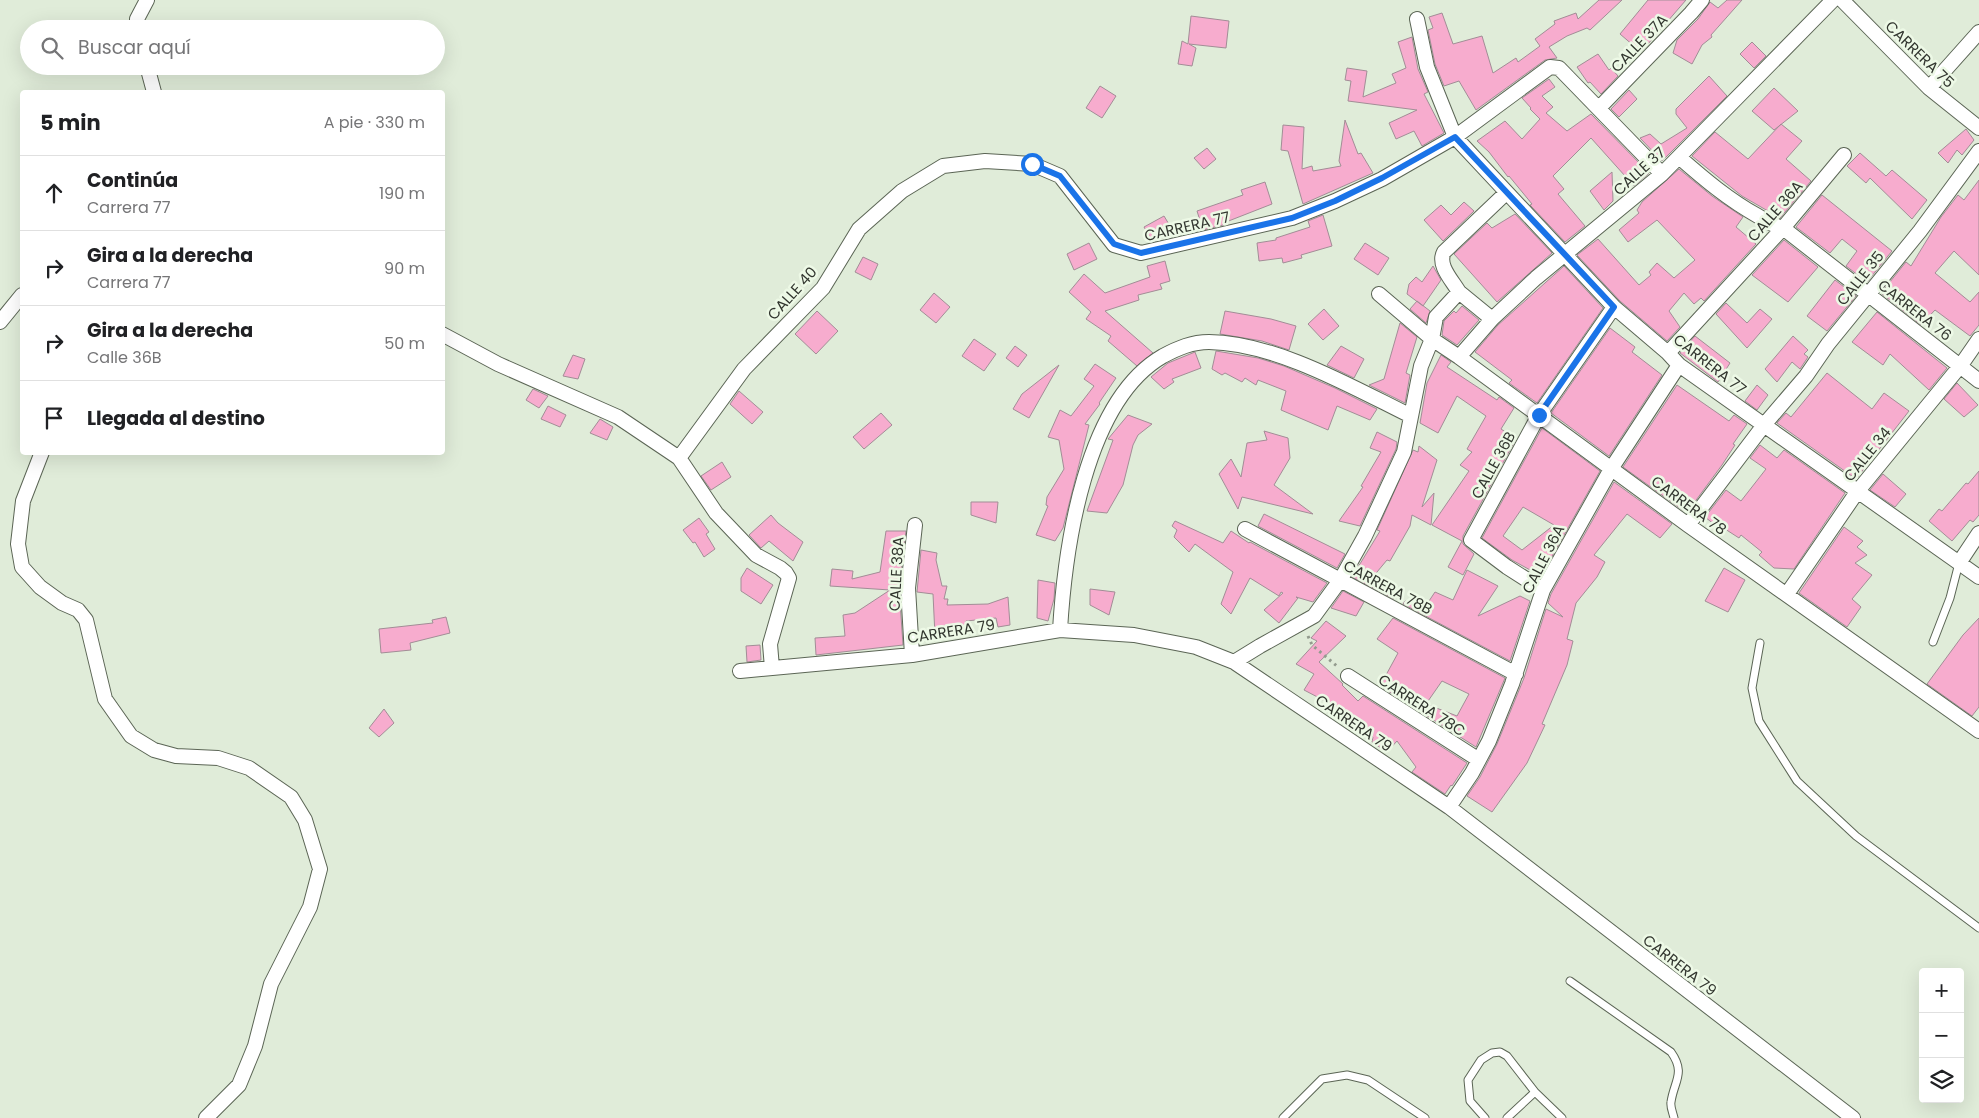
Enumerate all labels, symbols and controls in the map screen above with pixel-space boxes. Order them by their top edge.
street label: CALLE 37A [1606,9,1672,77]
street label: CARRERA 75 [1881,16,1959,92]
search box [20,20,445,75]
icon: search [38,34,66,62]
text: Buscar aquí [78,34,191,61]
text: 5 min [40,108,101,137]
text: A pie · 330 m [324,111,425,134]
street label: CALLE 37 [1608,142,1670,200]
route start [1021,153,1044,176]
text: Continúa [87,167,178,194]
street label: CALLE 36A [1743,176,1807,246]
icon: ahead [40,179,68,207]
text: 190 m [379,182,425,205]
text: Carrera 77 [87,196,171,219]
street label: CARRERA 77 [1142,206,1232,246]
text: Gira a la derecha [87,242,253,269]
street label: CALLE 35 [1832,246,1888,310]
icon: right [40,254,68,282]
text: 90 m [384,257,425,280]
street label: CALLE 40 [762,262,822,324]
text: Carrera 77 [87,271,171,294]
street label: CARRERA 76 [1874,274,1956,346]
text: Gira a la derecha [87,317,253,344]
icon: right [40,329,68,357]
street label: CARRERA 77 [1669,329,1751,399]
text: 50 m [384,332,425,355]
text: Calle 36B [87,346,162,369]
icon: arrive [40,404,68,432]
route end [1528,404,1551,427]
text: Llegada al destino [87,405,265,432]
street label: CALLE 34 [1839,422,1895,486]
street label: CALLE 36B [1466,428,1520,502]
street label: CARRERA 78 [1647,470,1731,540]
street label: CALLE 36A [1517,521,1569,597]
street label: CALLE 38A [884,536,908,612]
street label: CARRERA 78B [1340,555,1436,619]
street label: CARRERA 79 [906,614,996,648]
street label: CARRERA 78C [1374,669,1470,741]
street label: CARRERA 79 [1311,690,1397,756]
street label: CARRERA 79 [1639,929,1721,1001]
map controls [1919,968,1964,1103]
button: + [1919,968,1964,1013]
button: − [1919,1013,1964,1058]
button: layers [1919,1058,1964,1103]

